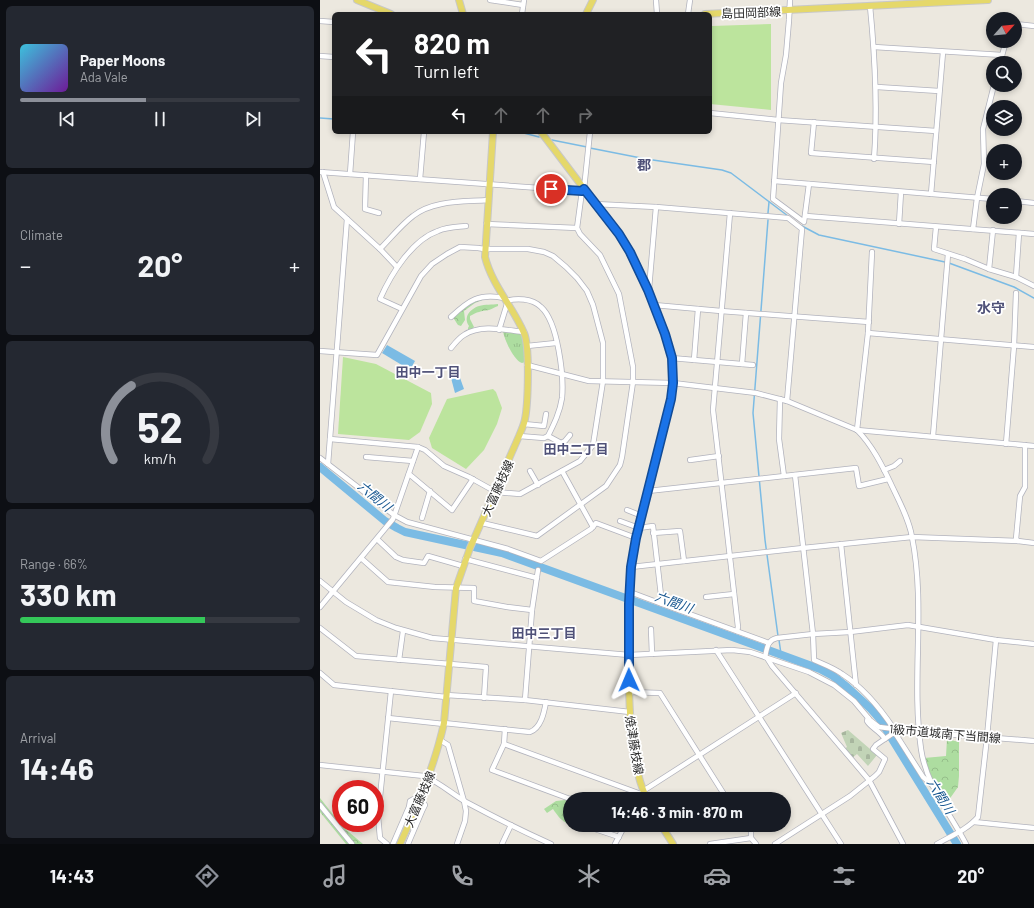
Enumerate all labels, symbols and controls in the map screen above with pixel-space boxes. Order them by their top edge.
street label: 島田岡部線 [721,4,781,20]
north arrow [986,12,1022,48]
map controls [986,12,1022,224]
text: 820 m [414,26,490,60]
icon: left [348,28,400,80]
text: Paper Moons [80,51,165,69]
button: search [986,56,1022,92]
text: Turn left [414,60,480,82]
text: Ada Vale [80,69,128,85]
button: layers [986,100,1022,136]
icon: left [448,104,470,126]
icon: ahead [490,104,512,126]
icon: ahead [532,104,554,126]
icon: right [574,104,596,126]
icon: previous [56,108,78,130]
icon: pause [149,108,171,130]
icon: next [242,108,264,130]
button: + [986,144,1022,180]
district label: 郡 [637,156,651,173]
pin [534,172,568,206]
icon: arrive [540,178,562,200]
button: − [986,188,1022,224]
text: Climate [20,227,63,243]
text: 20° [137,247,183,283]
text: − [20,252,31,278]
text: + [289,252,300,278]
district label: 水守 [977,299,1005,316]
district label: 田中一丁目 [395,364,461,380]
text: 52 [137,401,183,451]
district label: 田中二丁目 [543,441,609,457]
text: km/h [144,450,176,467]
street label: 大富藤枝線 [478,458,516,518]
water label: 六間川 [355,478,397,516]
text: Range · 66% [20,556,88,572]
text: 330 km [20,576,117,612]
water label: 六間川 [653,588,697,617]
district label: 田中三丁目 [511,625,577,641]
position arrow [608,659,650,701]
street label: 焼津藤枝線 [623,714,647,776]
street label: 1級市道城南下当間線 [889,721,1001,745]
text: Arrival [20,730,56,746]
text: 14:46 [20,750,94,786]
street label: 大富藤枝線 [401,769,437,829]
water label: 六間川 [924,775,959,818]
speed limit sign: 60 [332,780,384,832]
text: 14:46 · 3 min · 870 m [611,803,743,821]
icon: directions [193,862,221,890]
icon: music [321,862,349,890]
icon: phone [448,862,476,890]
icon: climate [575,862,603,890]
icon: car [703,862,731,890]
icon: filters [830,862,858,890]
text: 14:43 [50,865,94,887]
text: 20° [957,865,984,887]

